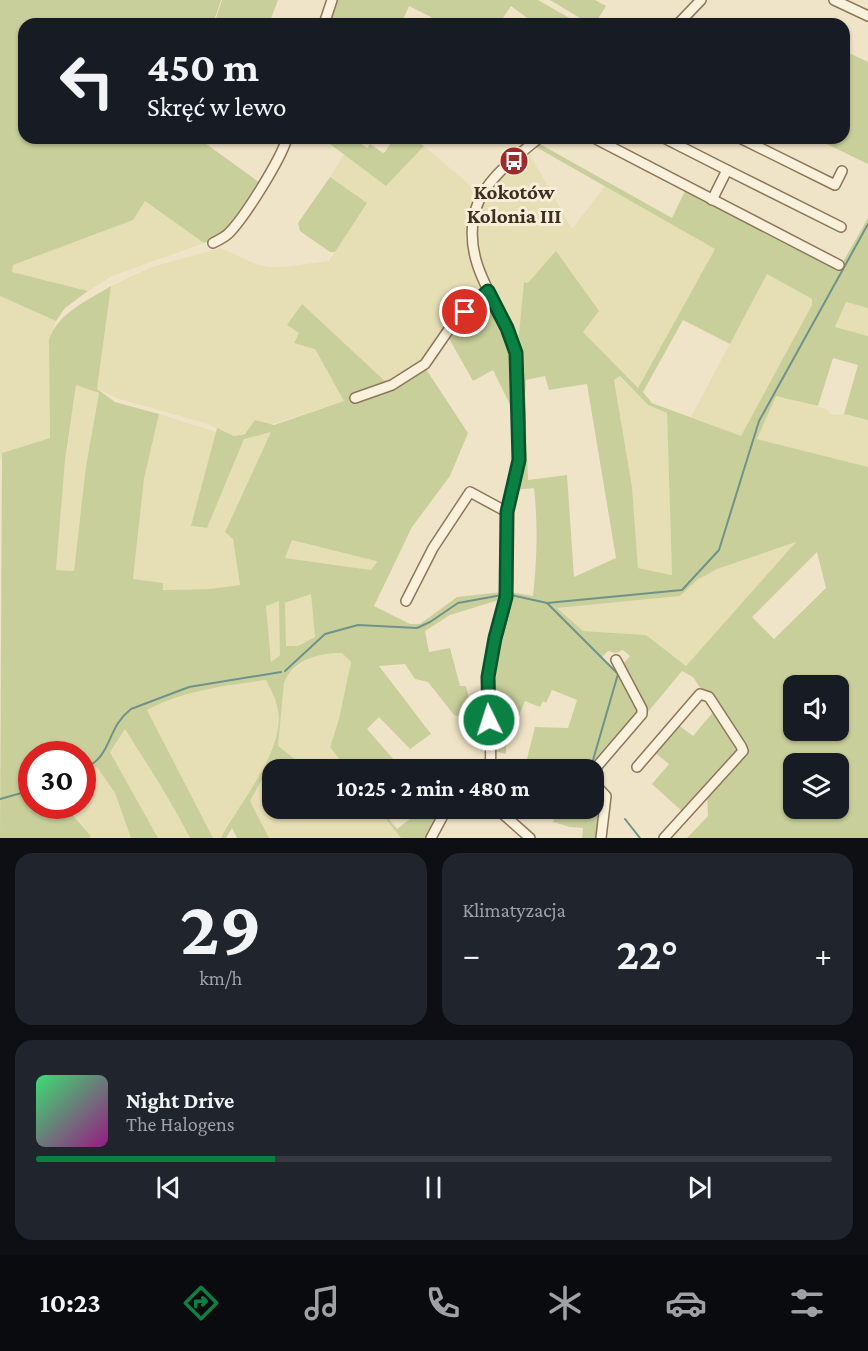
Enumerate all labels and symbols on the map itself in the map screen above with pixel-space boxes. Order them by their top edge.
bus stop icon: Kokotów Kolonia III [498,145,530,177]
place label: Kokotów Kolonia III [467,180,561,228]
pin [439,286,490,337]
position arrow [457,688,521,752]
speed limit sign: 30 [18,741,96,819]

